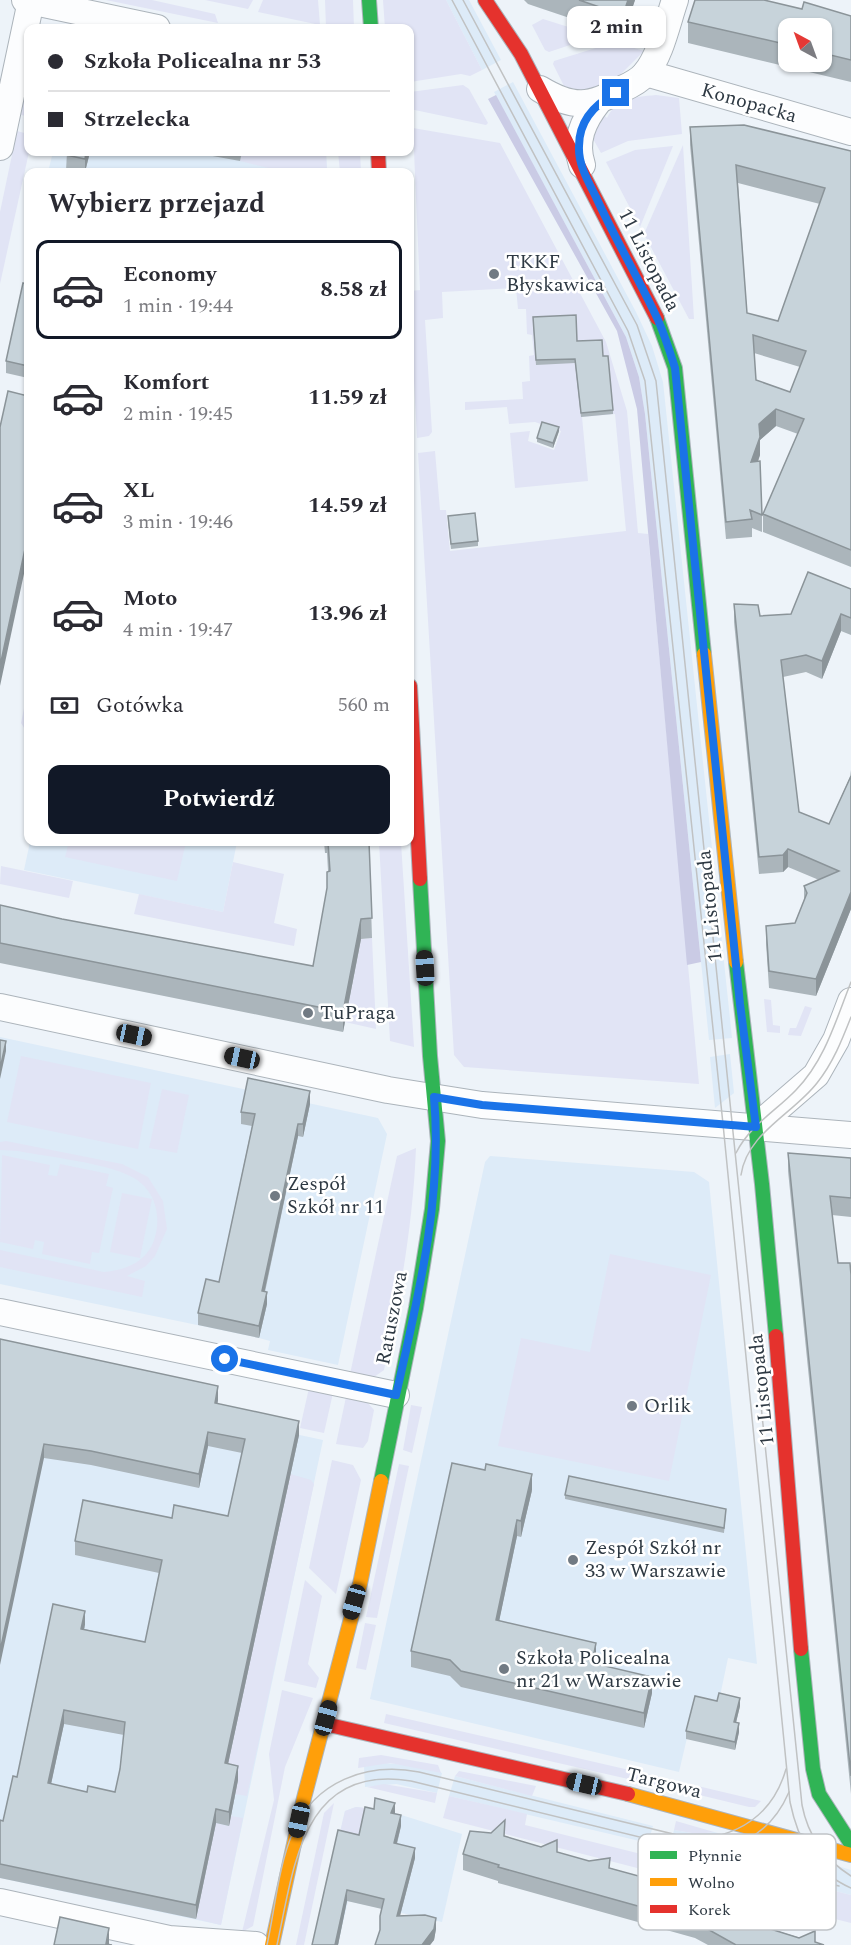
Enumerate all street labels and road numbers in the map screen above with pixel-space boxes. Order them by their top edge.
street label: Konopacka [697,75,801,131]
street label: 11 Listopada [610,203,688,317]
street label: 11 Listopada [689,848,731,963]
street label: Ratuszowa [368,1268,416,1368]
street label: 11 Listopada [741,1332,783,1447]
street label: Targowa [623,1759,705,1807]

